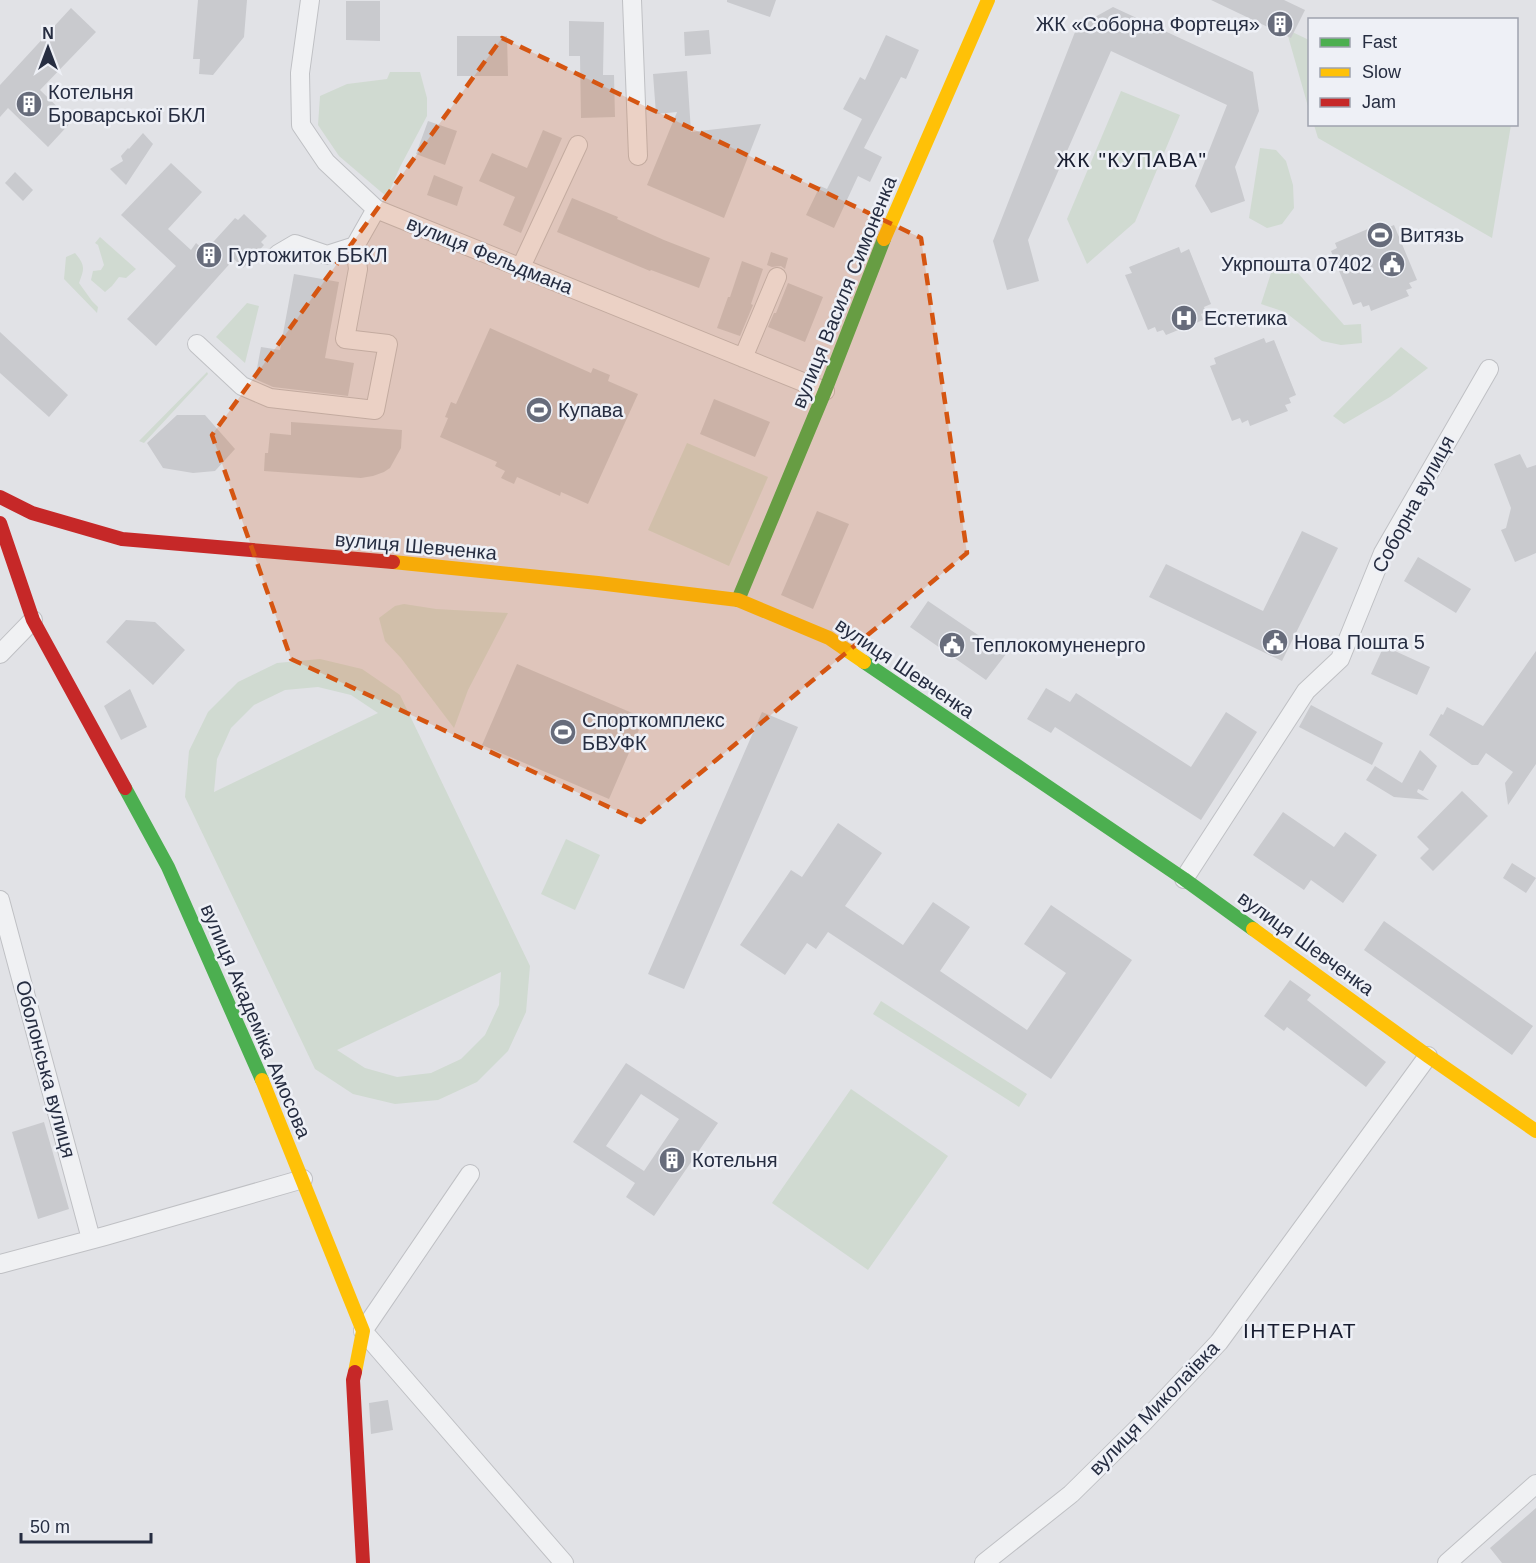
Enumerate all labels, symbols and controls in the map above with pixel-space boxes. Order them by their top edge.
building icon: ЖК «Соборна Фортеця» [1265,9,1295,39]
place label: ЖК «Соборна Фортеця» [1036,13,1260,35]
north arrow [18,18,78,78]
legend [1308,18,1518,126]
text: N [42,25,54,42]
text: Fast [1362,32,1397,52]
text: Slow [1362,62,1402,82]
place label: Котельня Броварської БКЛ [48,81,206,126]
building icon: Котельня Броварської БКЛ [14,89,44,119]
text: Jam [1362,92,1396,112]
district label: ЖК "КУПАВА" [1056,148,1208,171]
street label: вулиця Василя Симоненка [787,172,901,411]
street label: вулиця Фельдмана [404,212,577,299]
sports icon: Витязь [1365,220,1395,250]
place label: Витязь [1400,224,1464,246]
building icon: Гуртожиток ББКЛ [194,240,224,270]
place label: Гуртожиток ББКЛ [228,244,388,266]
public building icon: Укрпошта 07402 [1377,249,1407,279]
place label: Укрпошта 07402 [1221,253,1372,275]
hospital icon: Естетика [1169,303,1199,333]
place label: Естетика [1204,307,1288,329]
sports icon: Купава [524,395,554,425]
place label: Купава [558,399,624,421]
street label: Соборна вулиця [1368,432,1458,576]
street label: вулиця Шевченка [334,528,499,564]
street label: вулиця Шевченка [831,613,979,723]
public building icon: Нова Пошта 5 [1260,627,1290,657]
public building icon: Теплокомуненерго [937,630,967,660]
place label: Нова Пошта 5 [1294,631,1425,653]
place label: Теплокомуненерго [972,634,1146,656]
place label: Спорткомплекс БВУФК [582,709,725,754]
sports icon: Спорткомплекс БВУФК [548,717,578,747]
street label: вулиця Шевченка [1234,886,1379,1000]
street label: вулиця Академіка Амосова [197,901,316,1142]
street label: Оболонська вулиця [12,978,80,1160]
building icon: Котельня [657,1145,687,1175]
place label: Котельня [692,1149,778,1171]
district label: ІНТЕРНАТ [1243,1319,1357,1342]
street label: вулиця Миколаївка [1085,1336,1224,1479]
scale bar [21,1506,152,1544]
text: 50 m [30,1517,70,1537]

